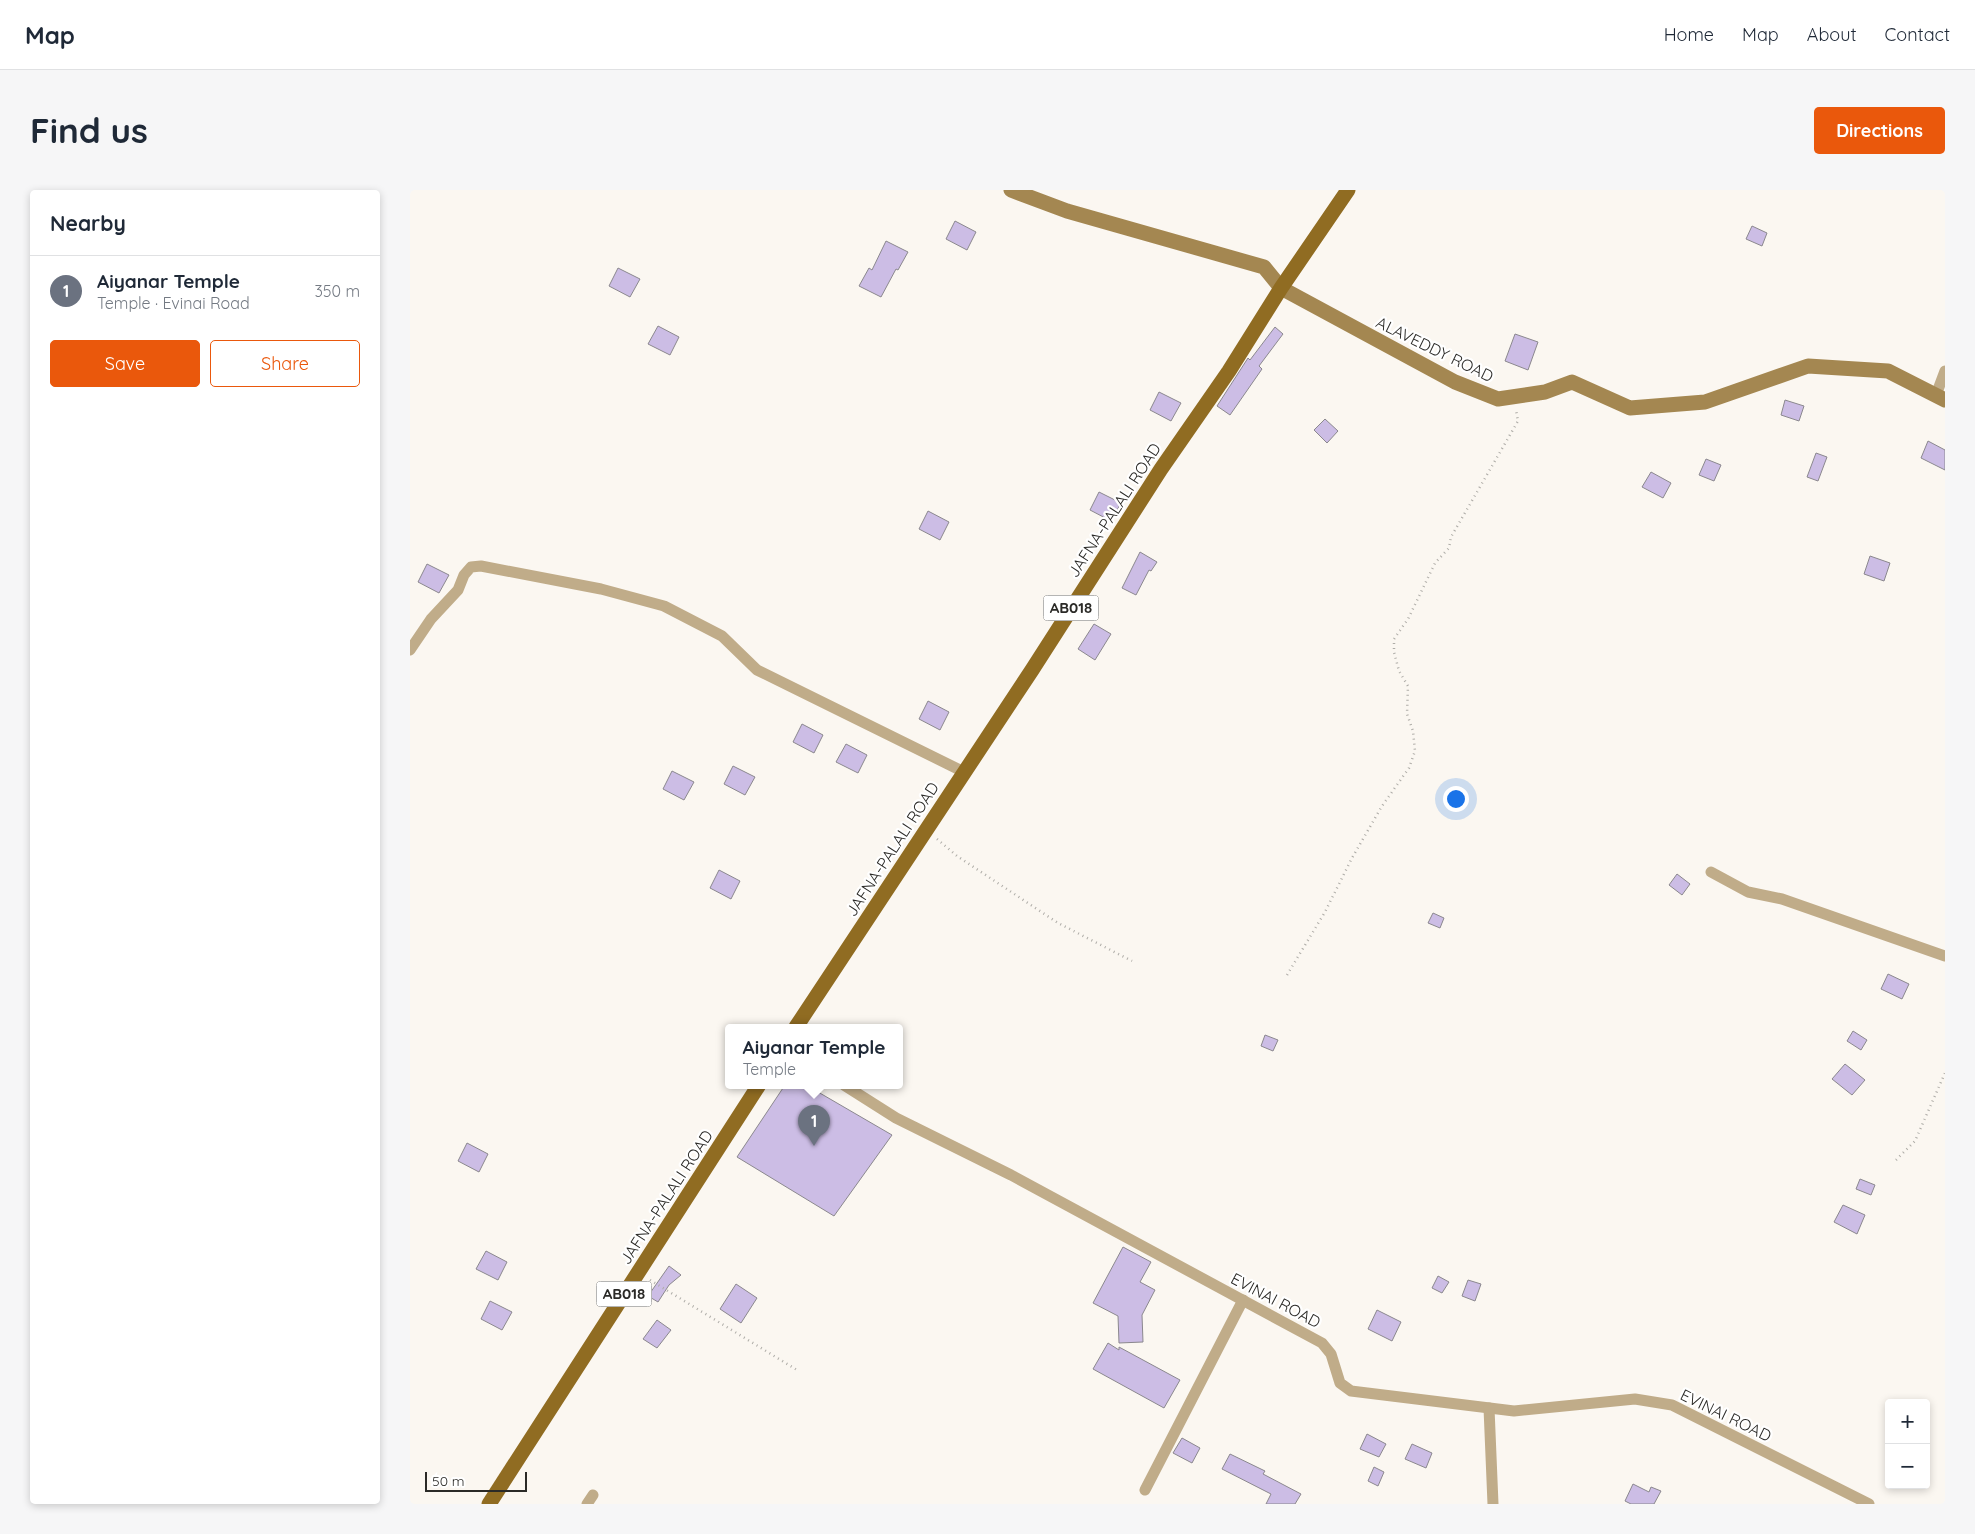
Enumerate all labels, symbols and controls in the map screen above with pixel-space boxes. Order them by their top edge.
text: Map [25,20,75,50]
text: Home [1664,23,1714,46]
text: Map [1742,23,1779,46]
text: About [1807,23,1857,46]
text: Contact [1885,23,1950,46]
button: Directions [1814,107,1945,154]
text: Find us [30,108,148,152]
text: Nearby [50,210,126,236]
text: Aiyanar Temple [97,269,240,293]
text: 1 [63,281,69,301]
text: 350 m [314,281,360,301]
text: Temple · Evinai Road [97,293,250,313]
street label: ALAVEDDY ROAD [1373,312,1497,386]
button: Save [50,340,200,387]
button: Share [210,340,360,387]
street label: JAFNA-PALALI ROAD [1063,439,1165,581]
road number: AB018 [1044,596,1098,620]
street label: JAFNA-PALALI ROAD [841,778,943,920]
your location [1443,786,1469,812]
popup [725,1024,903,1089]
text: Aiyanar Temple [743,1035,885,1059]
text: Temple [743,1059,796,1079]
pin: 1 [798,1105,830,1146]
street label: JAFNA-PALALI ROAD [615,1126,717,1268]
street label: EVINAI ROAD [1228,1268,1324,1332]
road number: AB018 [596,1282,652,1306]
street label: EVINAI ROAD [1677,1384,1775,1446]
map controls [1885,1399,1930,1489]
button: + [1885,1399,1930,1444]
button: − [1885,1444,1930,1489]
scale bar [425,1469,528,1492]
text: 50 m [432,1472,465,1490]

